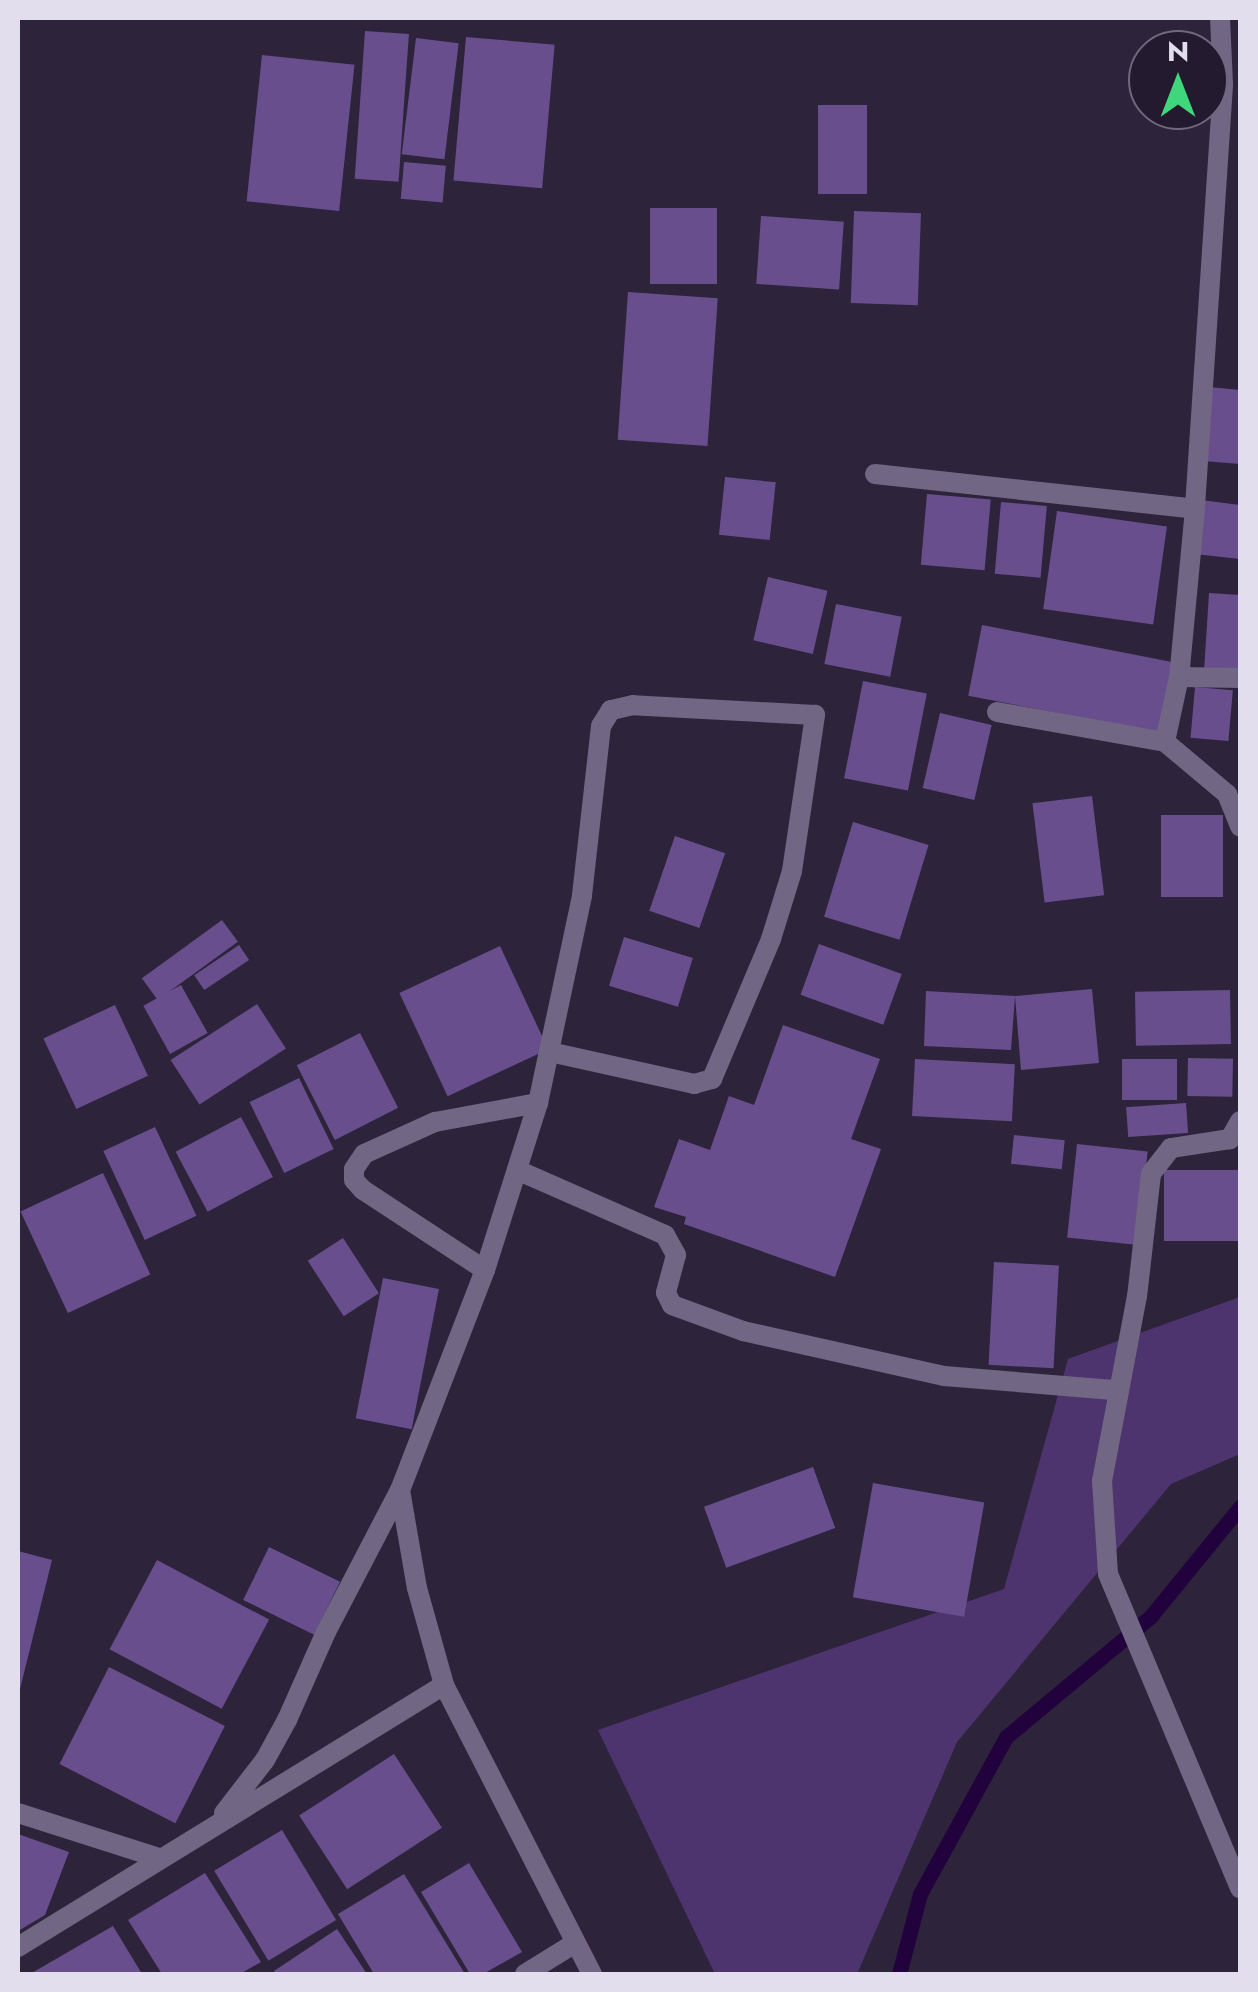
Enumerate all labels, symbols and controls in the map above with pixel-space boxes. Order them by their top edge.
north arrow [1128,30,1228,130]
text: N [1167,31,1189,72]

